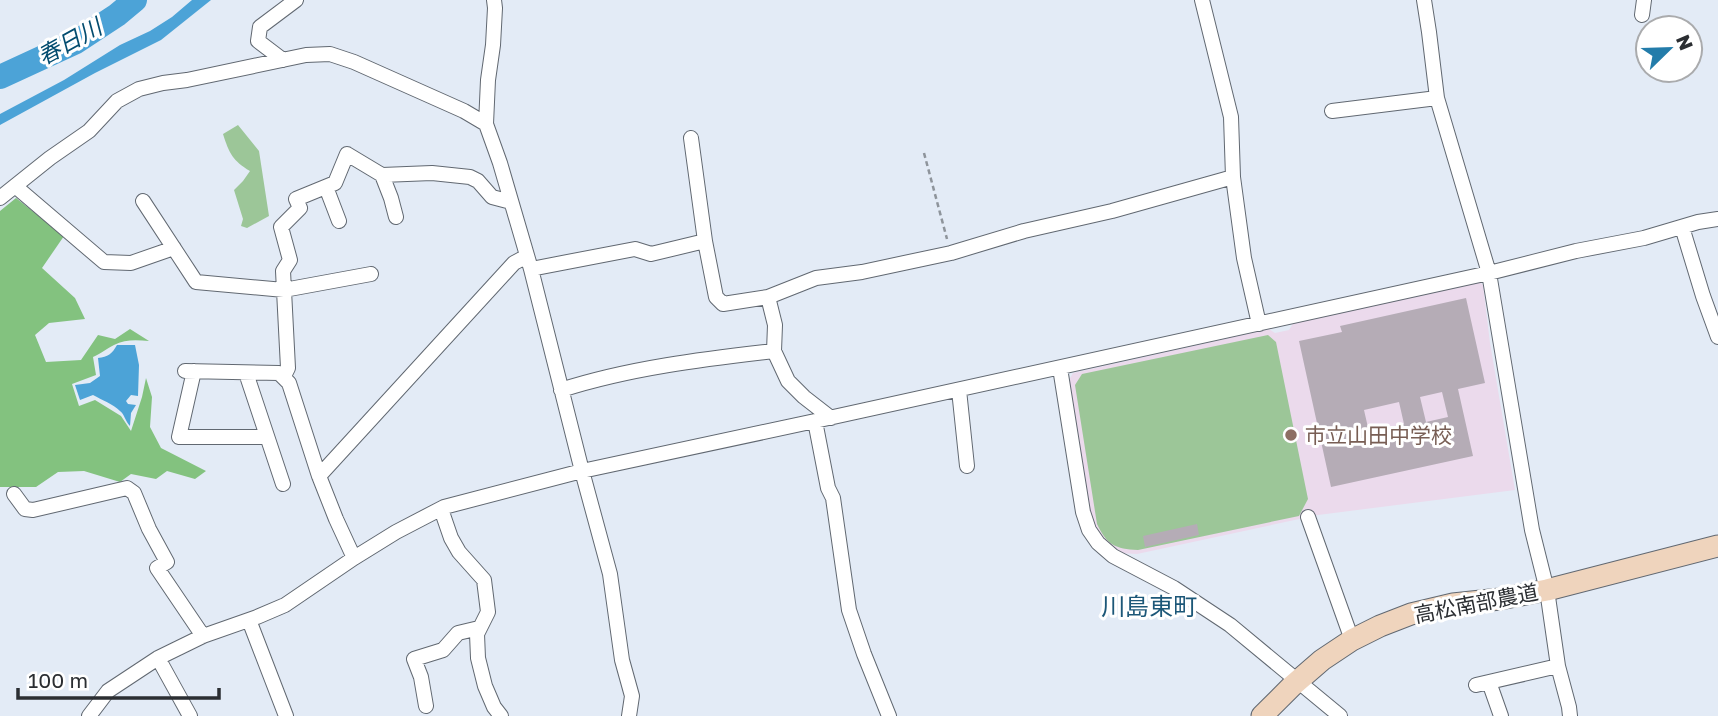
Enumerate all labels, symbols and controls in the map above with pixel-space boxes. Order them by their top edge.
water label: 春日川 [32,11,109,70]
north arrow [1634,14,1704,84]
text: N [1672,31,1699,53]
place label: 市立山田中学校 [1305,422,1452,448]
marker: 市立山田中学校 [1283,427,1299,443]
street label: 高松南部農道 [1412,578,1540,628]
district label: 川島東町 [1101,591,1197,620]
scale bar [18,656,219,700]
text: 100 m [28,667,88,693]

